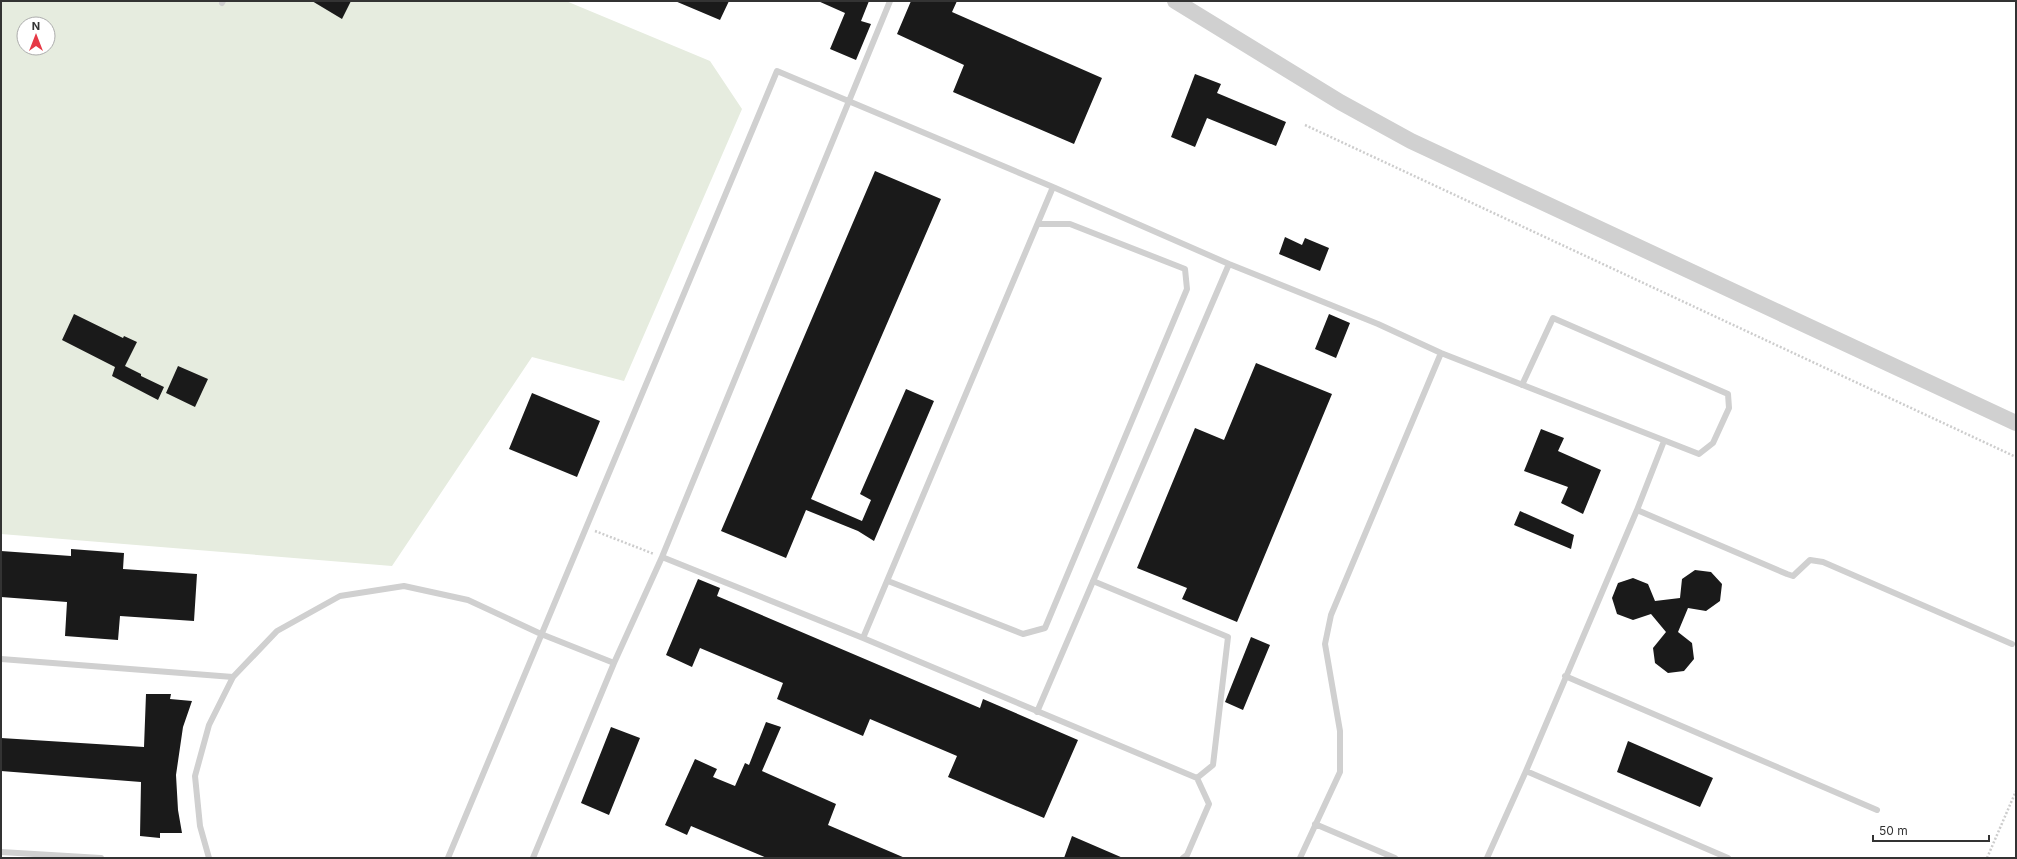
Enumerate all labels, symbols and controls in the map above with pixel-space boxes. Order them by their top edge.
north arrow [16,16,56,56]
text: N [32,19,40,33]
scale bar [1873,817,1989,843]
text: 50 m [1879,823,1908,838]

